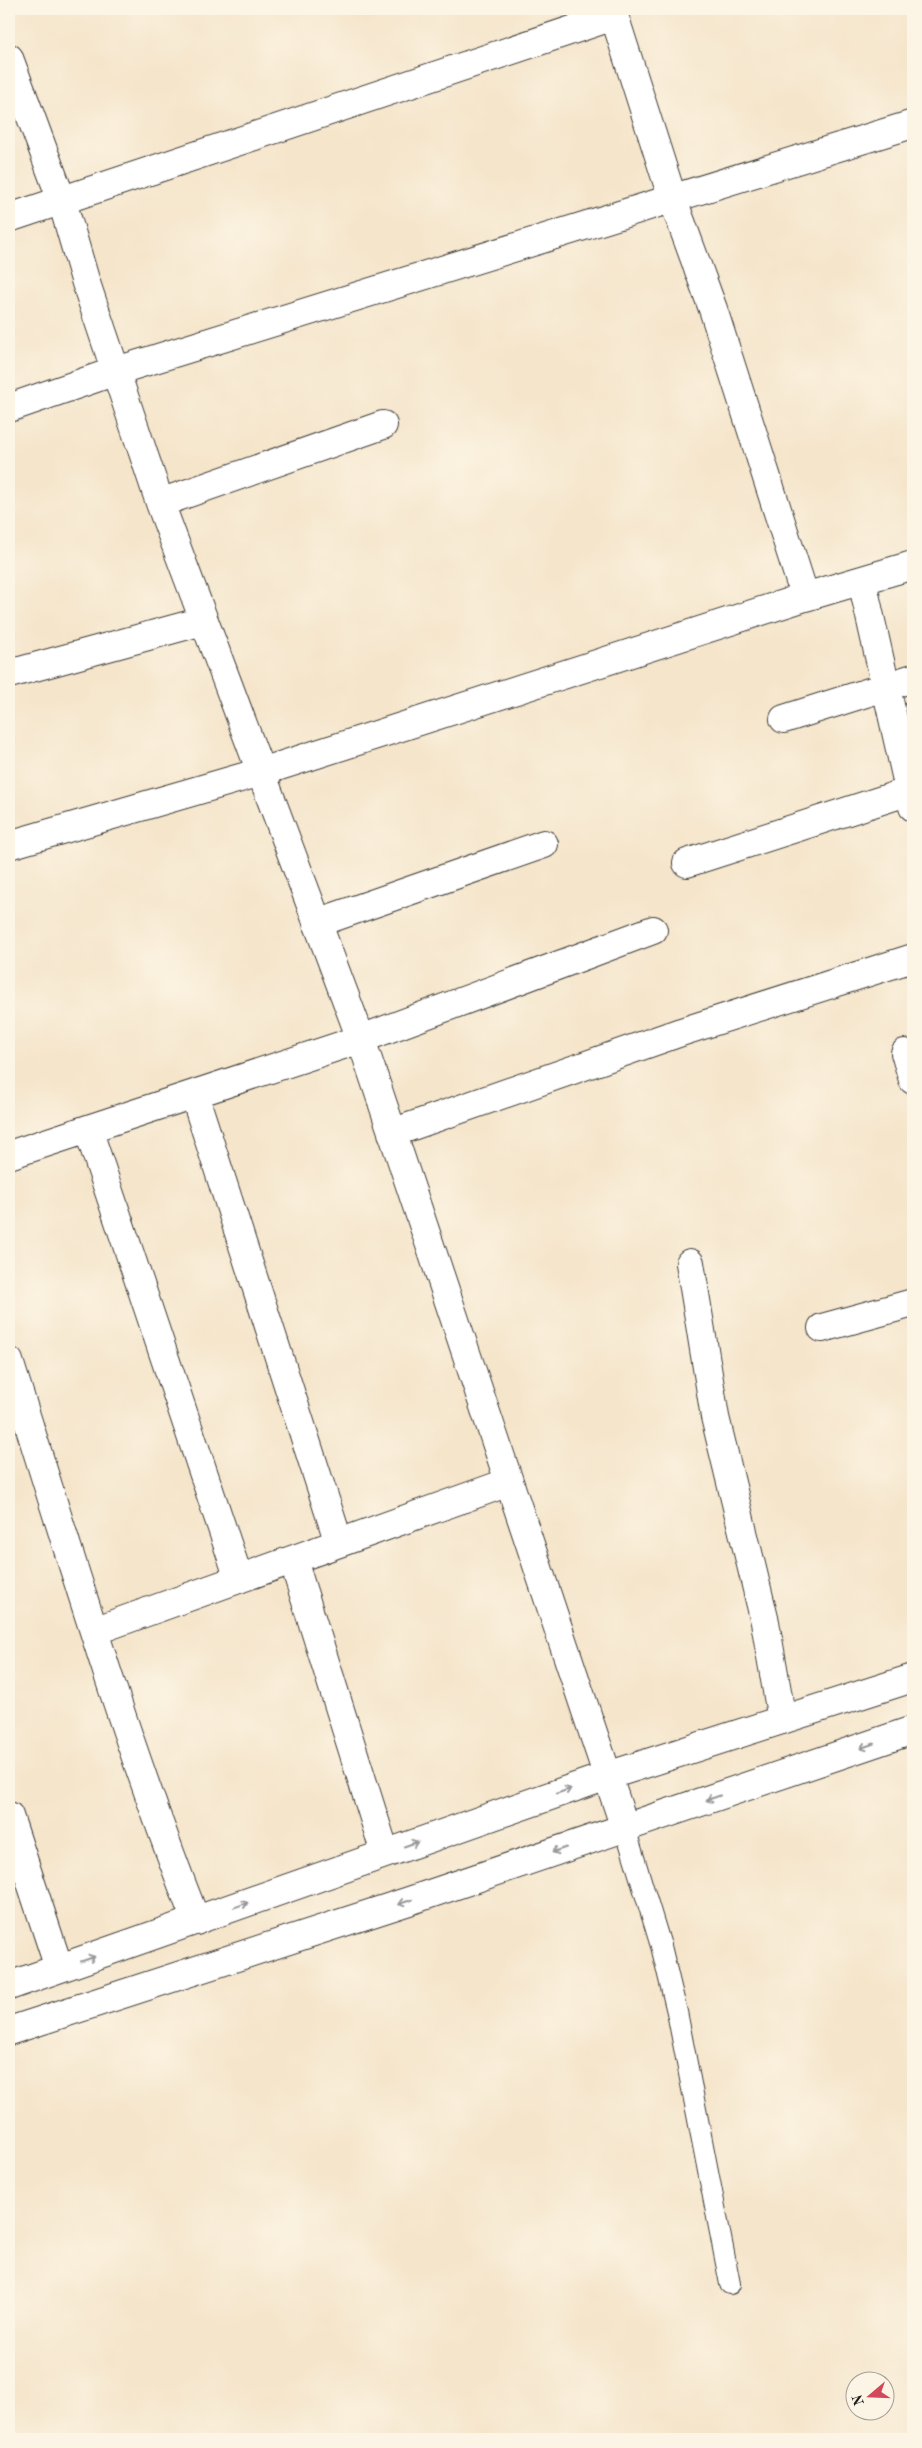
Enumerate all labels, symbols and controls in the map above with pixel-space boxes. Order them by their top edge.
one-way arrow [860,1742,875,1751]
one-way arrow [556,1786,571,1795]
one-way arrow [706,1794,721,1803]
one-way arrow [402,1839,418,1848]
one-way arrow [552,1846,567,1855]
one-way arrow [398,1898,414,1907]
one-way arrow [233,1900,248,1909]
one-way arrow [79,1953,95,1963]
north arrow [844,2370,894,2420]
text: N [850,2392,867,2407]

